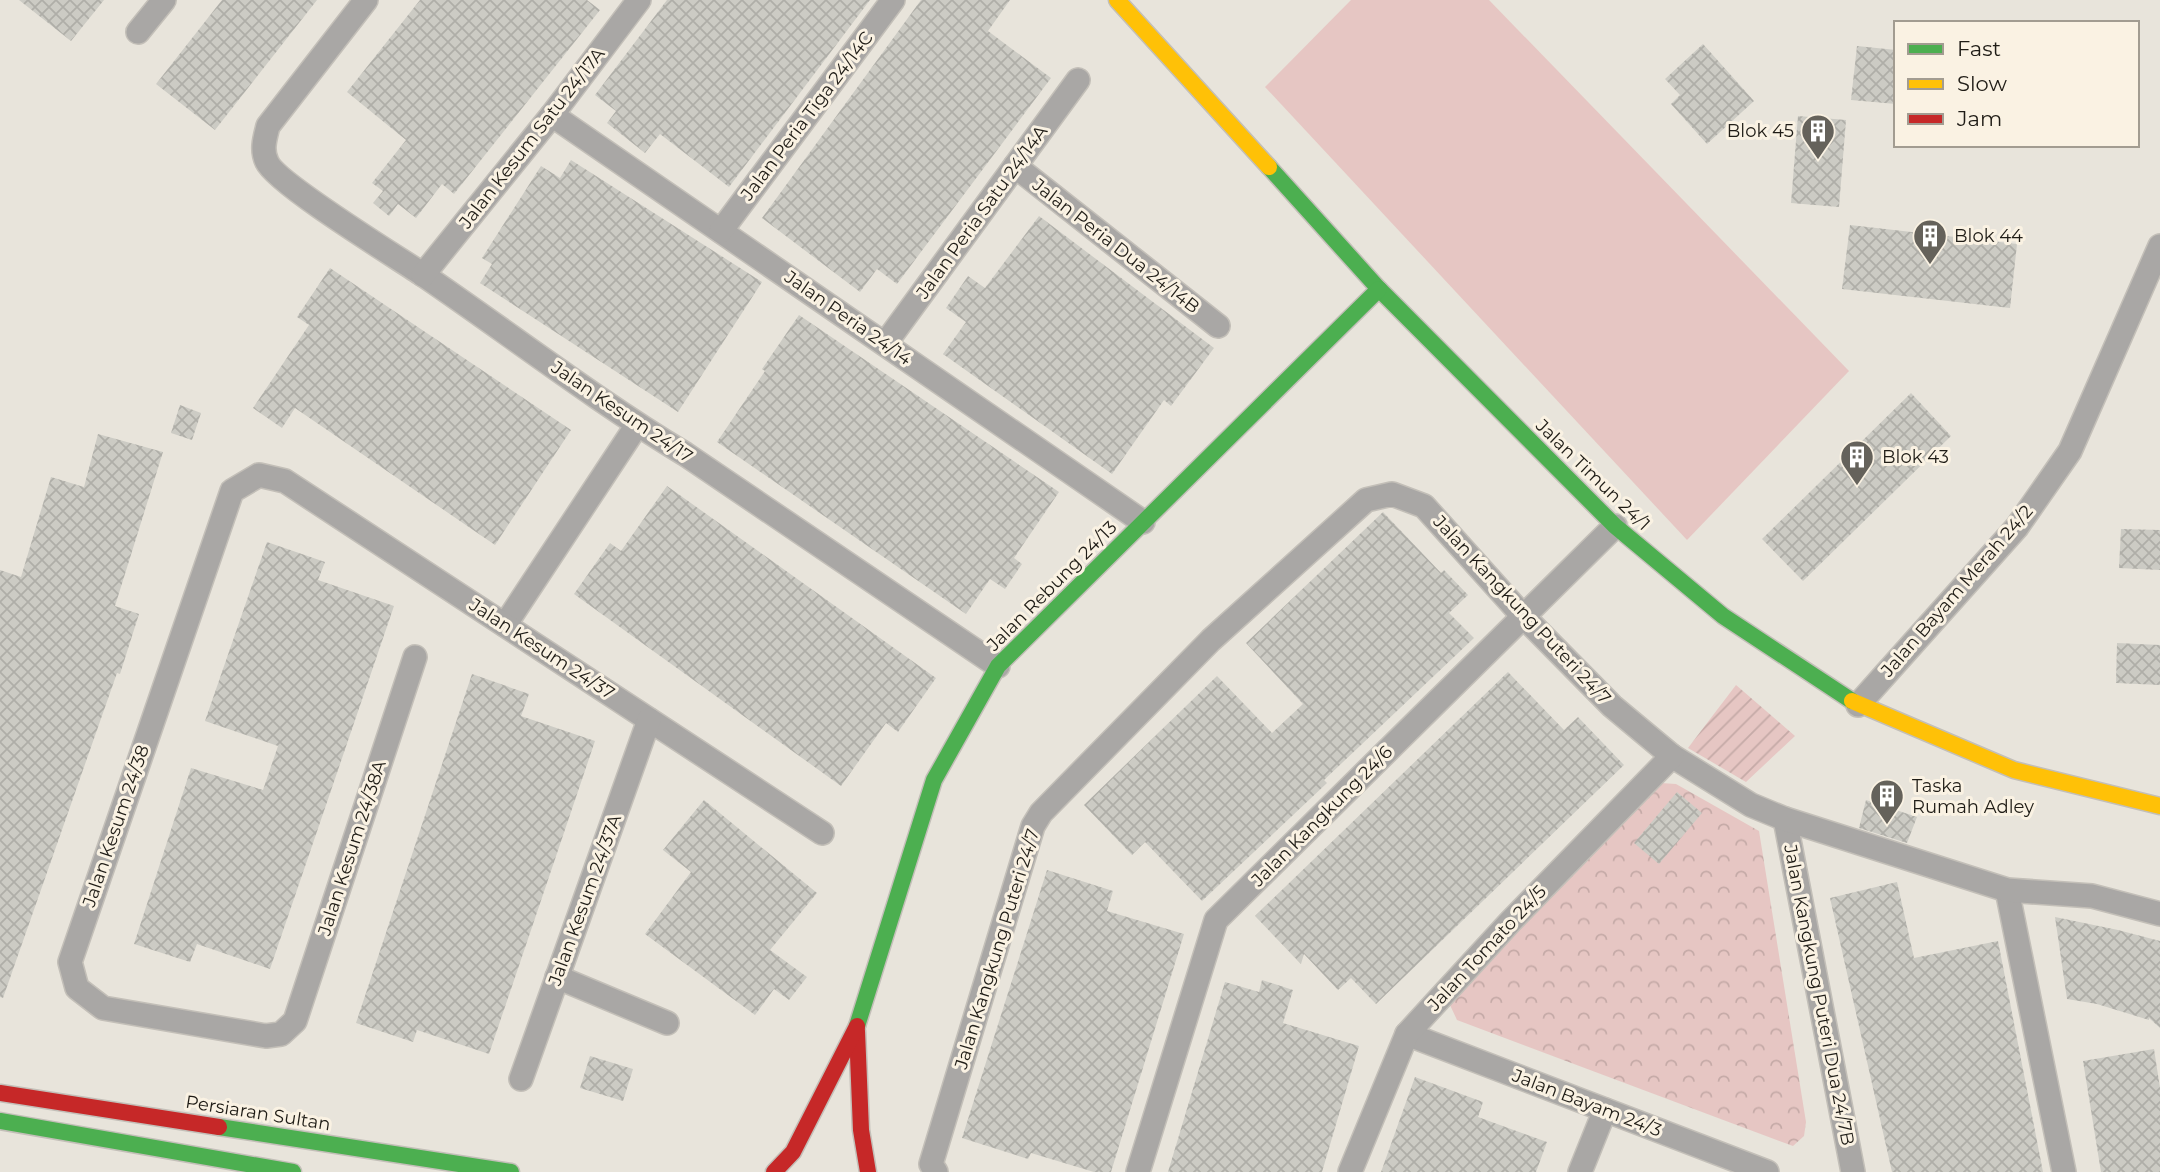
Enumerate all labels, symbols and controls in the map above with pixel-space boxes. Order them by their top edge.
legend [1894,21,2139,147]
street label: Jalan Peria Tiga 24/14C [736,27,878,206]
text: Fast [1957,36,2001,61]
street label: Jalan Kesum Satu 24/17A [454,43,609,234]
text: Slow [1957,71,2007,96]
text: Jam [1956,106,2002,131]
building icon: Blok 45 [1799,112,1837,161]
place label: Blok 45 [1727,120,1794,142]
street label: Jalan Peria Satu 24/14A [911,121,1052,304]
street label: Jalan Peria Dua 24/14B [1027,173,1204,318]
building icon: Blok 44 [1911,217,1949,266]
place label: Blok 44 [1954,225,2023,247]
street label: Jalan Peria 24/14 [779,265,916,370]
street label: Jalan Kesum 24/17 [546,356,697,467]
street label: Jalan Timun 24/1 [1530,414,1655,535]
building icon: Blok 43 [1838,438,1876,487]
place label: Blok 43 [1882,446,1949,468]
street label: Jalan Bayam Merah 24/2 [1876,501,2038,682]
street label: Jalan Kangkung Puteri 24/7 [1428,510,1615,709]
street label: Jalan Rebung 24/13 [982,516,1122,656]
street label: Jalan Kesum 24/37 [464,593,619,704]
street label: Jalan Kangkung 24/6 [1246,741,1397,892]
street label: Jalan Kesum 24/38 [78,742,154,911]
street label: Jalan Kesum 24/38A [313,758,391,939]
place label: Taska Rumah Adley [1912,775,2034,818]
building icon: Taska Rumah Adley [1868,777,1906,826]
street label: Jalan Kesum 24/37A [543,811,626,989]
street label: Jalan Kangkung Puteri 24/7 [950,826,1044,1073]
street label: Jalan Kangkung Puteri Dua 24/7B [1779,842,1859,1147]
street label: Jalan Tomato 24/5 [1422,881,1551,1016]
street label: Jalan Bayam 24/3 [1508,1064,1665,1142]
street label: Persiaran Sultan [184,1091,332,1135]

